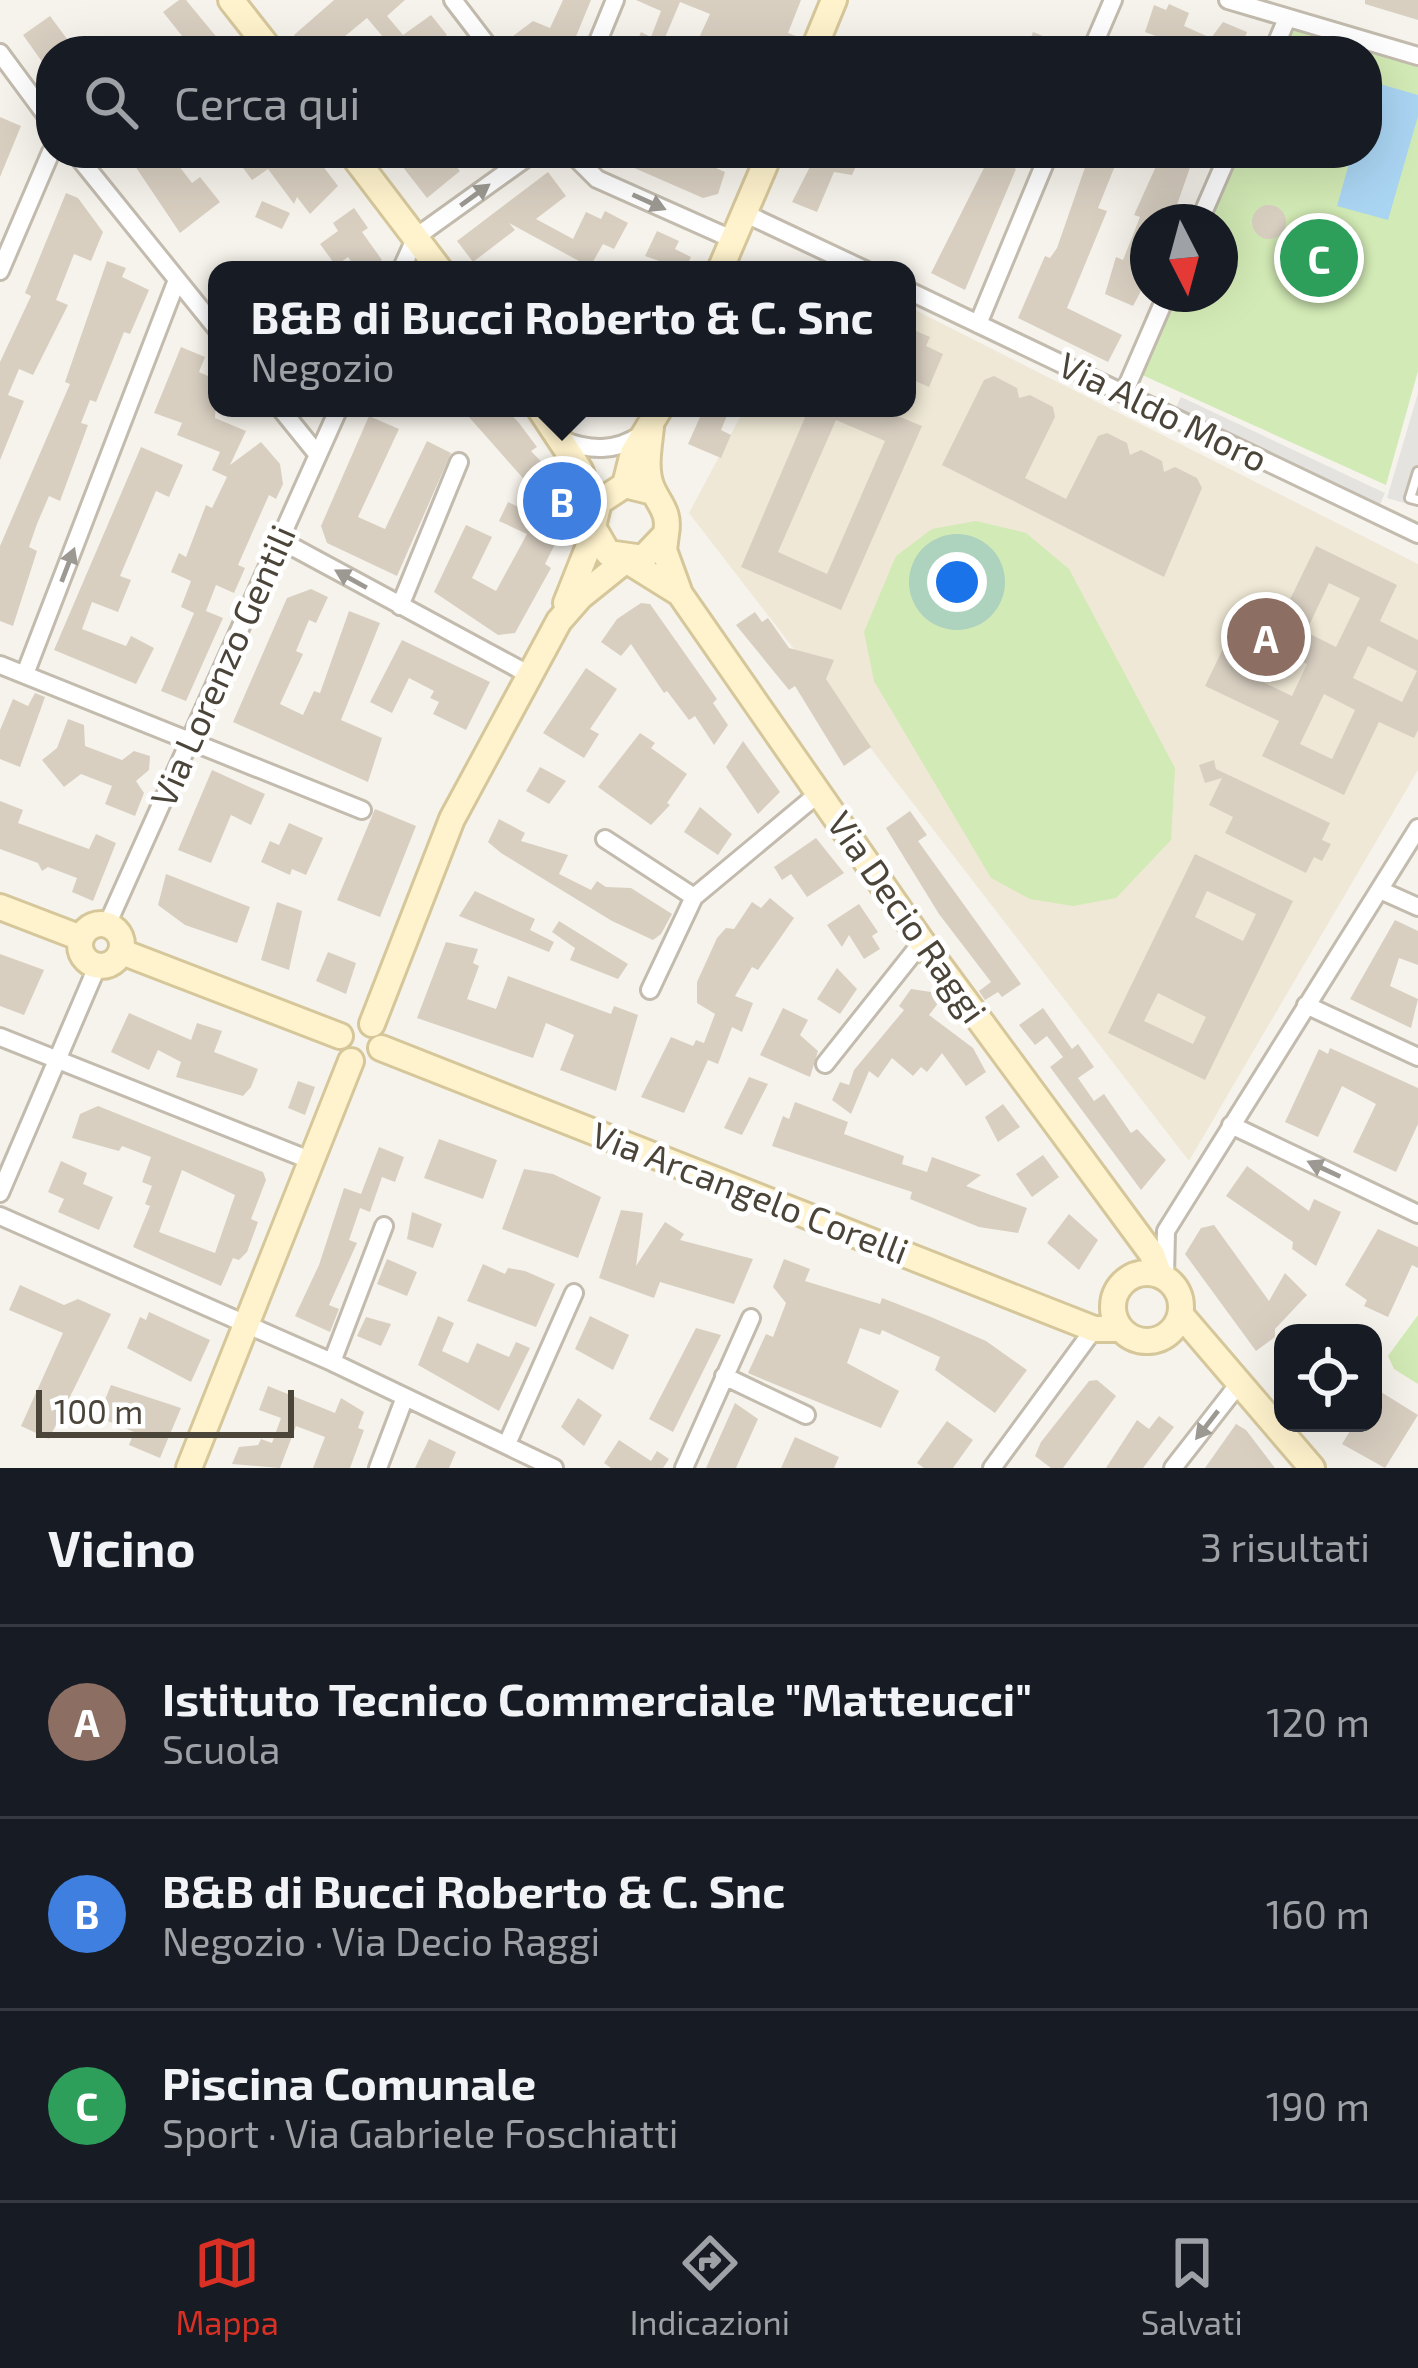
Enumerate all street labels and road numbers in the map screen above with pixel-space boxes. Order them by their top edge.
street label: Via Aldo Moro [1052,342,1275,480]
street label: Via Lorenzo Gentili [140,518,303,813]
street label: Via Decio Raggi [820,802,997,1030]
street label: Via Arcangelo Corelli [586,1111,915,1272]

